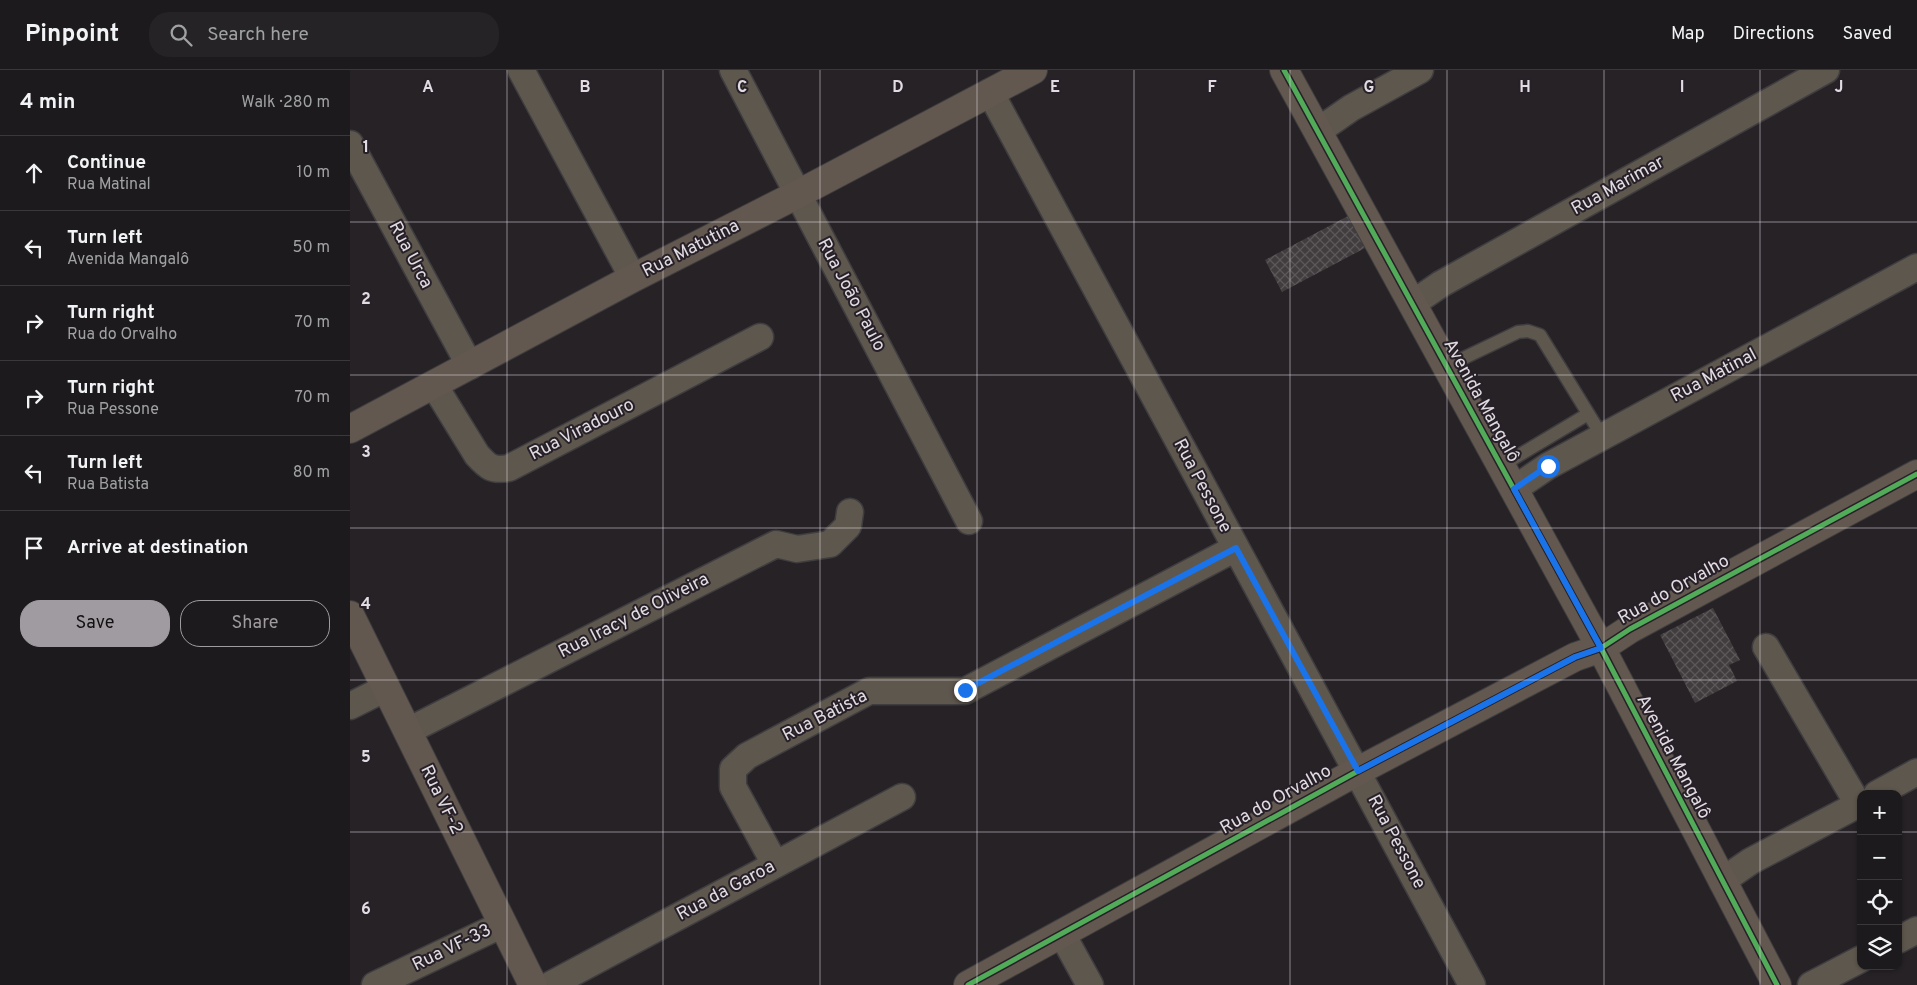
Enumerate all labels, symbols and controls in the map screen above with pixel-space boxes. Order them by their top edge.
search box [149,12,499,57]
text: Pinpoint [25,20,119,50]
icon: search [167,21,195,49]
text: Search here [207,23,309,47]
text: Map [1671,23,1705,46]
text: Directions [1733,23,1815,46]
text: Saved [1843,23,1892,46]
text: A [422,78,434,98]
text: B [579,78,591,98]
text: C [737,78,747,98]
text: D [892,78,904,98]
text: E [1050,78,1060,98]
text: F [1207,78,1217,98]
text: G [1364,78,1374,98]
text: H [1519,78,1531,98]
text: I [1680,78,1684,98]
text: J [1835,78,1843,98]
text: 4 min [20,89,76,116]
text: Walk · 280 m [241,93,330,113]
text: 1 [363,138,369,158]
text: Continue [67,151,146,175]
street label: Rua Marimar [1567,151,1669,221]
icon: ahead [20,159,48,187]
text: 10 m [296,163,330,183]
text: Rua Matinal [67,175,151,195]
street label: Rua Matutina [639,215,743,283]
street label: Rua Urca [383,217,437,293]
text: Turn left [67,226,143,250]
icon: left [20,234,48,262]
street label: Rua João Paulo [812,235,890,355]
text: 50 m [293,238,330,258]
text: Avenida Mangalô [67,250,189,270]
text: 2 [361,290,371,310]
text: Turn right [67,301,155,325]
icon: right [20,309,48,337]
text: 70 m [295,313,330,333]
text: Rua do Orvalho [67,325,177,345]
street label: Avenida Mangalô [1438,335,1524,467]
street label: Rua Matinal [1667,344,1761,408]
text: Turn right [67,376,155,400]
icon: right [20,384,48,412]
text: 70 m [295,388,330,408]
street label: Rua Viradouro [526,394,638,466]
text: Rua Pessone [67,400,159,420]
street label: Rua Pessone [1168,435,1236,537]
text: 3 [361,443,371,463]
text: Turn left [67,451,143,475]
route start [1537,455,1560,478]
icon: left [20,459,48,487]
text: 80 m [293,463,330,483]
text: Rua Batista [67,475,149,495]
icon: arrive [20,534,48,562]
text: Arrive at destination [67,536,248,560]
street label: Rua do Orvalho [1614,550,1734,630]
street label: Rua Iracy de Oliveira [555,568,713,664]
text: 4 [361,595,371,615]
button: Save [20,600,170,647]
button: Share [180,600,330,647]
route end [954,679,977,702]
street label: Rua Batista [779,685,871,747]
street label: Avenida Mangalô [1631,691,1715,823]
text: 5 [361,748,371,768]
street label: Rua do Orvalho [1216,760,1336,840]
street label: Rua VF-2 [414,762,468,838]
map controls [1857,790,1902,970]
button: + [1857,790,1902,835]
street label: Rua Pessone [1362,791,1430,893]
button: − [1857,835,1902,880]
street label: Rua da Garoa [673,856,779,926]
button: locate [1857,880,1902,925]
text: 6 [361,900,371,920]
street label: Rua VF-33 [409,919,495,977]
button: layers [1857,925,1902,970]

